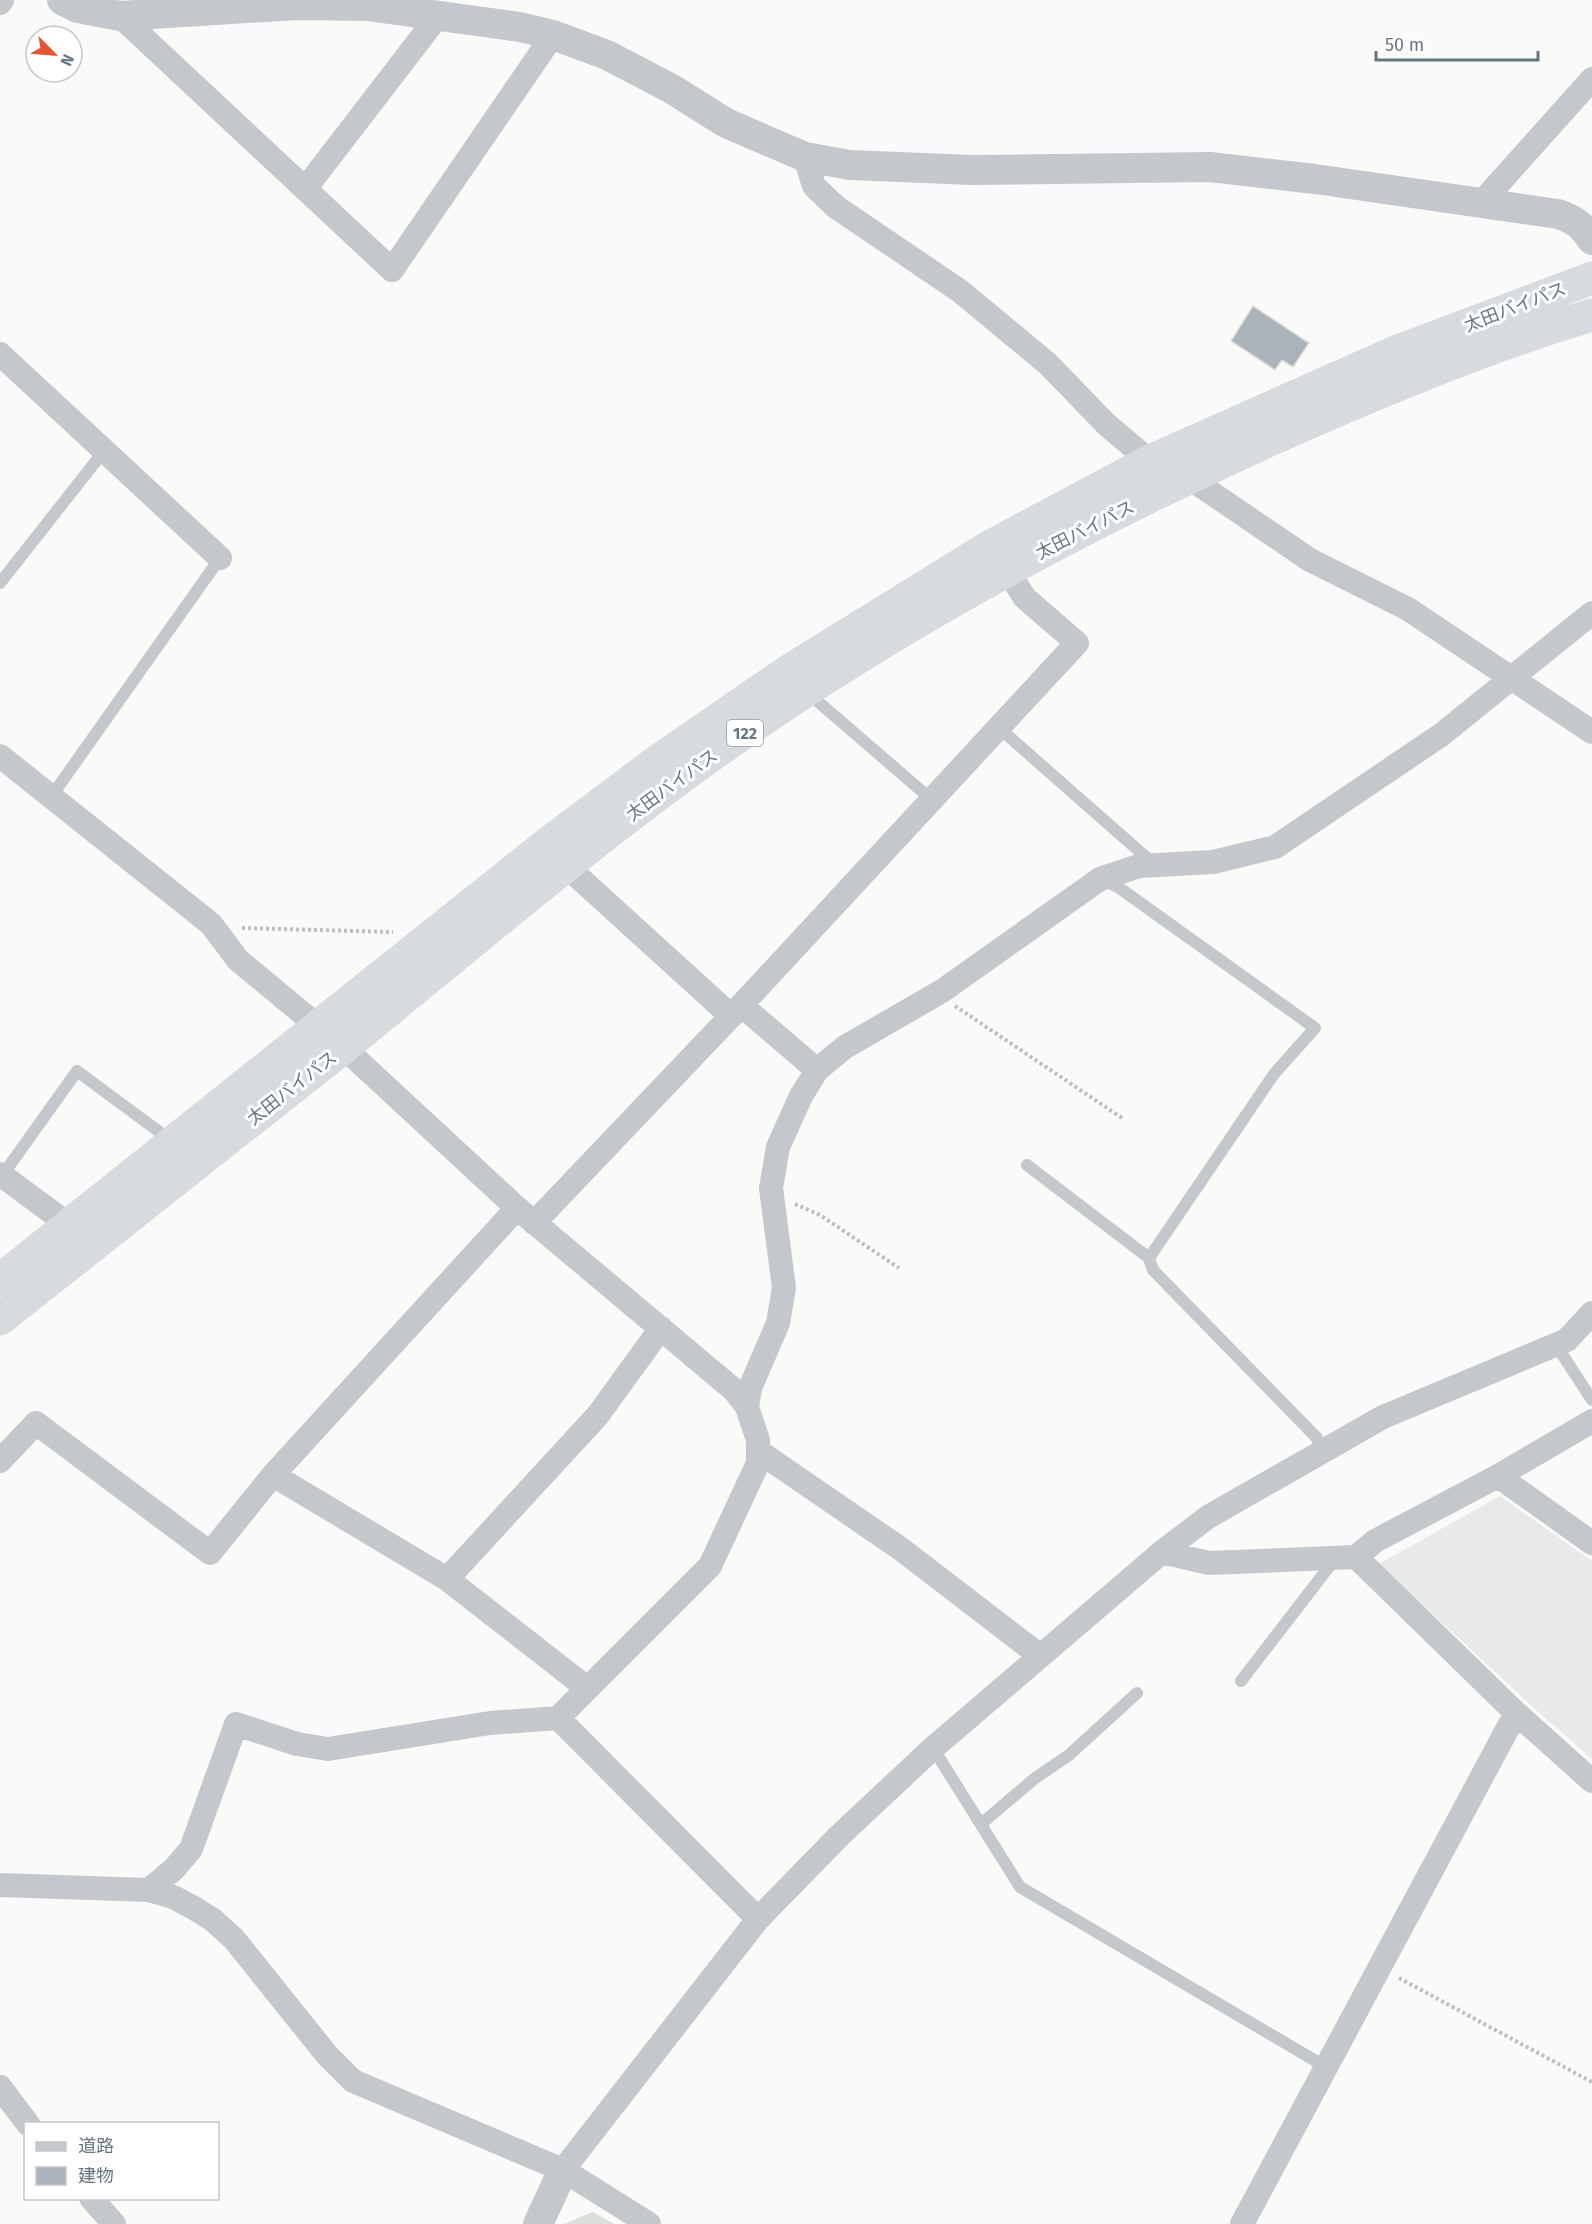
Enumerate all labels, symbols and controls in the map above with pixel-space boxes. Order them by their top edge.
north arrow [24,24,84,84]
scale bar [1376,24,1538,62]
text: 50 m [1385,34,1424,56]
text: N [56,51,78,69]
street label: 太田バイパス [1461,277,1569,337]
street label: 太田バイパス [1032,496,1138,564]
road number: 122 [727,720,763,746]
street label: 太田バイパス [622,744,722,826]
street label: 太田バイパス [243,1046,341,1130]
legend [24,2122,219,2200]
text: 道路 [78,2135,114,2157]
text: 建物 [78,2165,114,2187]

